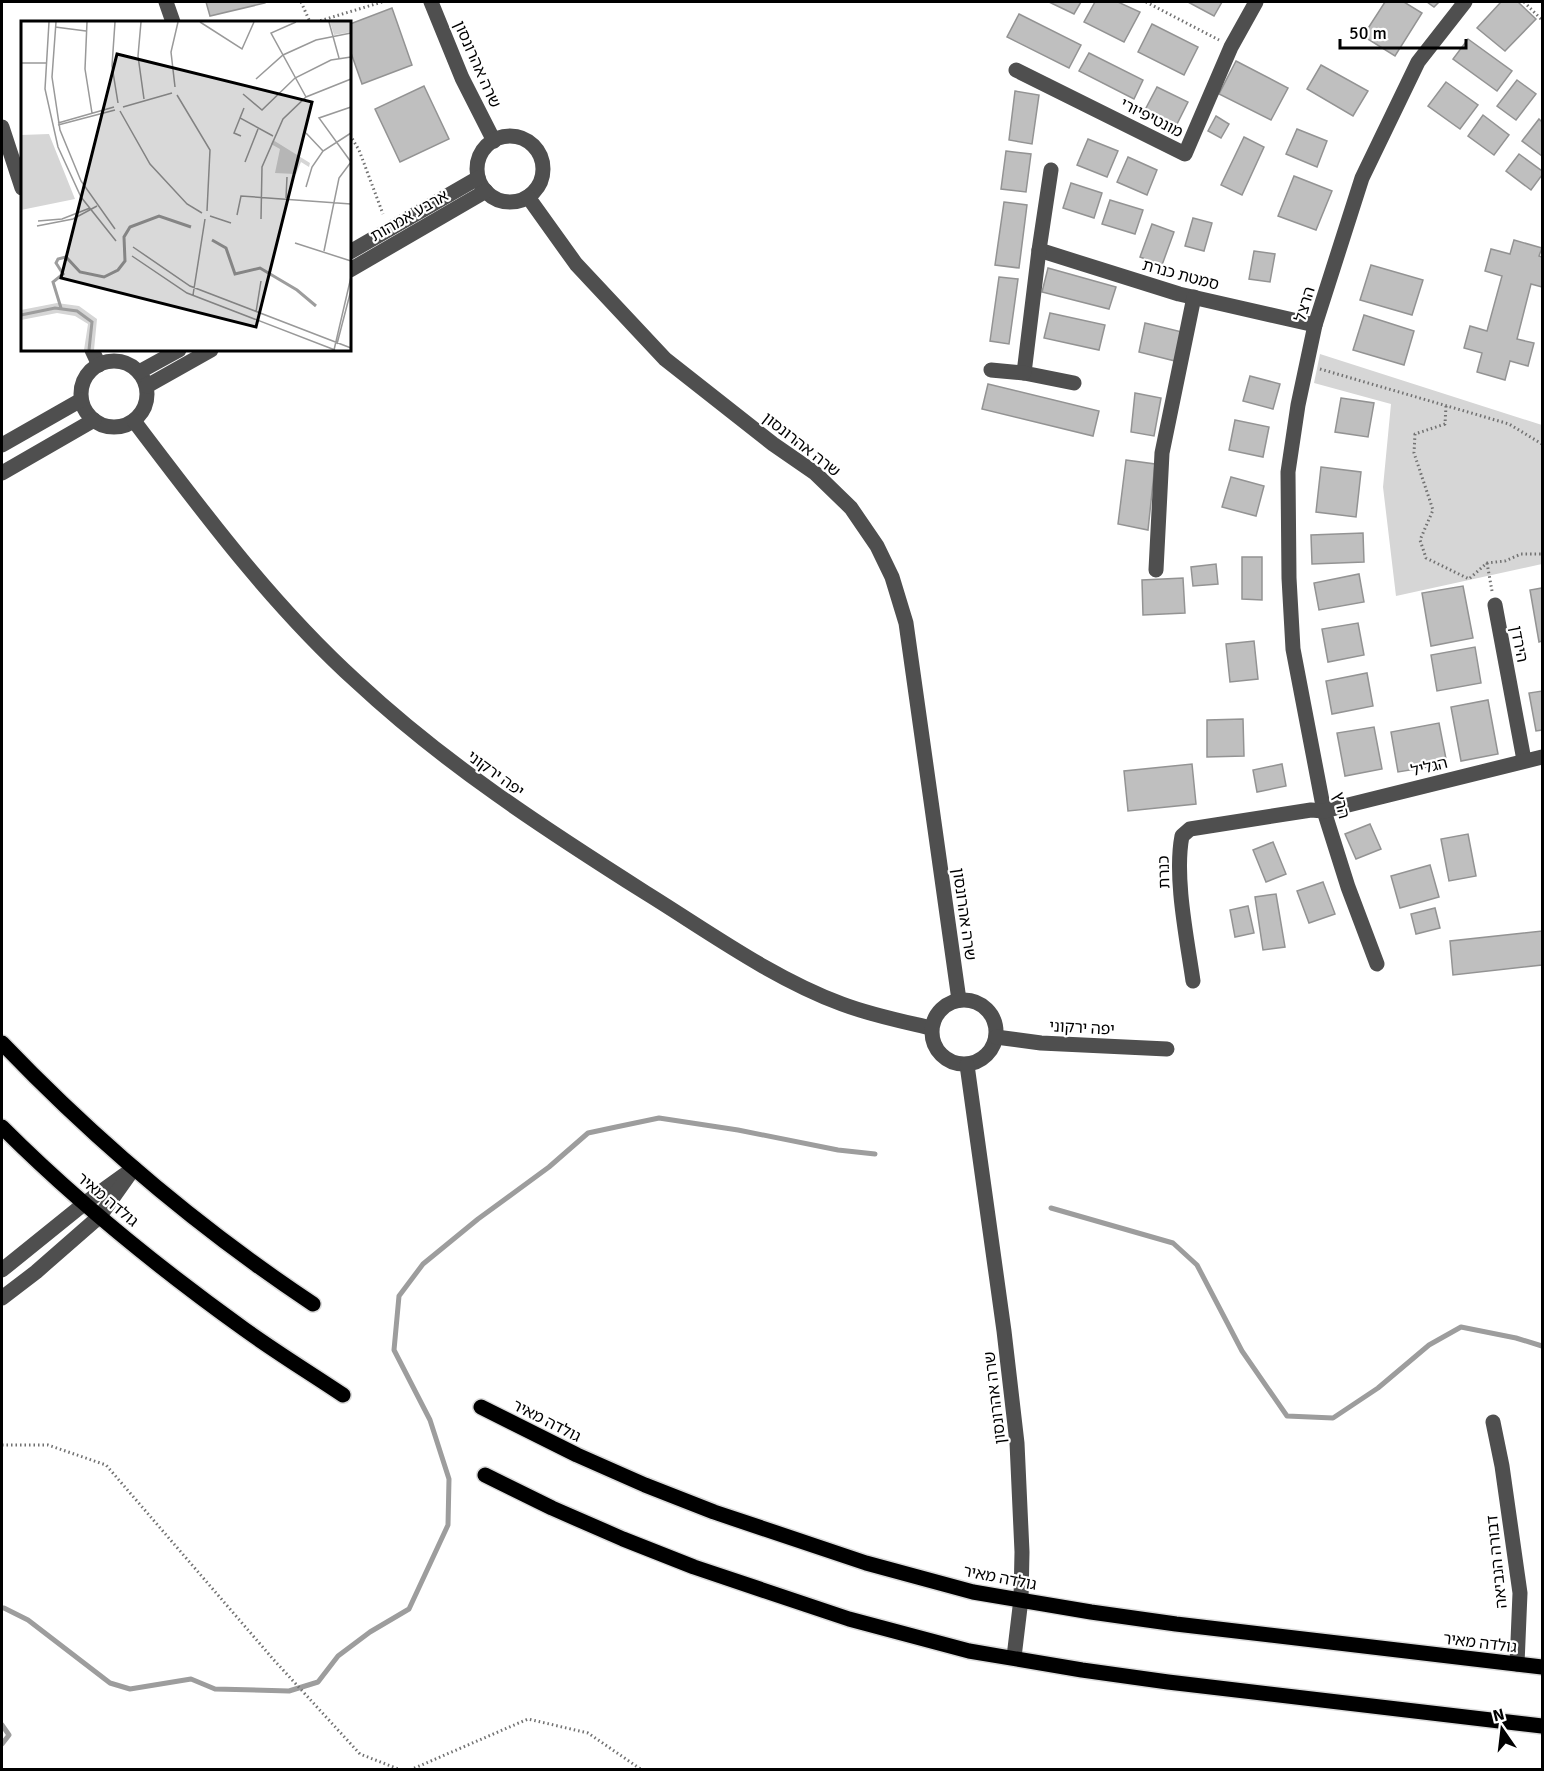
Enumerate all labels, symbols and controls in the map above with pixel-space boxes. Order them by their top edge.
scale bar [1340,12,1466,50]
street label: שרה אהרונסון [449,18,505,111]
inset map [21,21,351,351]
text: 50 m [1349,22,1387,44]
street label: מונטיפיורי [1117,94,1186,142]
street label: ארבע אמהות [367,186,452,246]
street label: סמטת כנרת [1140,255,1221,295]
street label: הרצל [1290,284,1320,324]
street label: שרה אהרונסון [758,408,844,481]
street label: הירדן [1506,624,1532,664]
street label: יפה ירקוני [463,746,528,801]
street label: הגליל [1409,753,1450,781]
street label: הרץ [1328,790,1354,821]
street label: כנרת [1153,855,1175,889]
street label: שרה אהרונסון [948,867,980,962]
street label: יפה ירקוני [1049,1016,1115,1040]
street label: גולדה מאיר [73,1168,142,1231]
street label: שרה אהרונסון [979,1350,1011,1445]
street label: גולדה מאיר [509,1395,584,1447]
street label: דבורה הנביאה [1482,1514,1512,1610]
street label: גולדה מאיר [961,1561,1038,1595]
street label: גולדה מאיר [1442,1629,1518,1657]
north arrow [1472,1699,1532,1759]
text: N [1491,1704,1506,1726]

